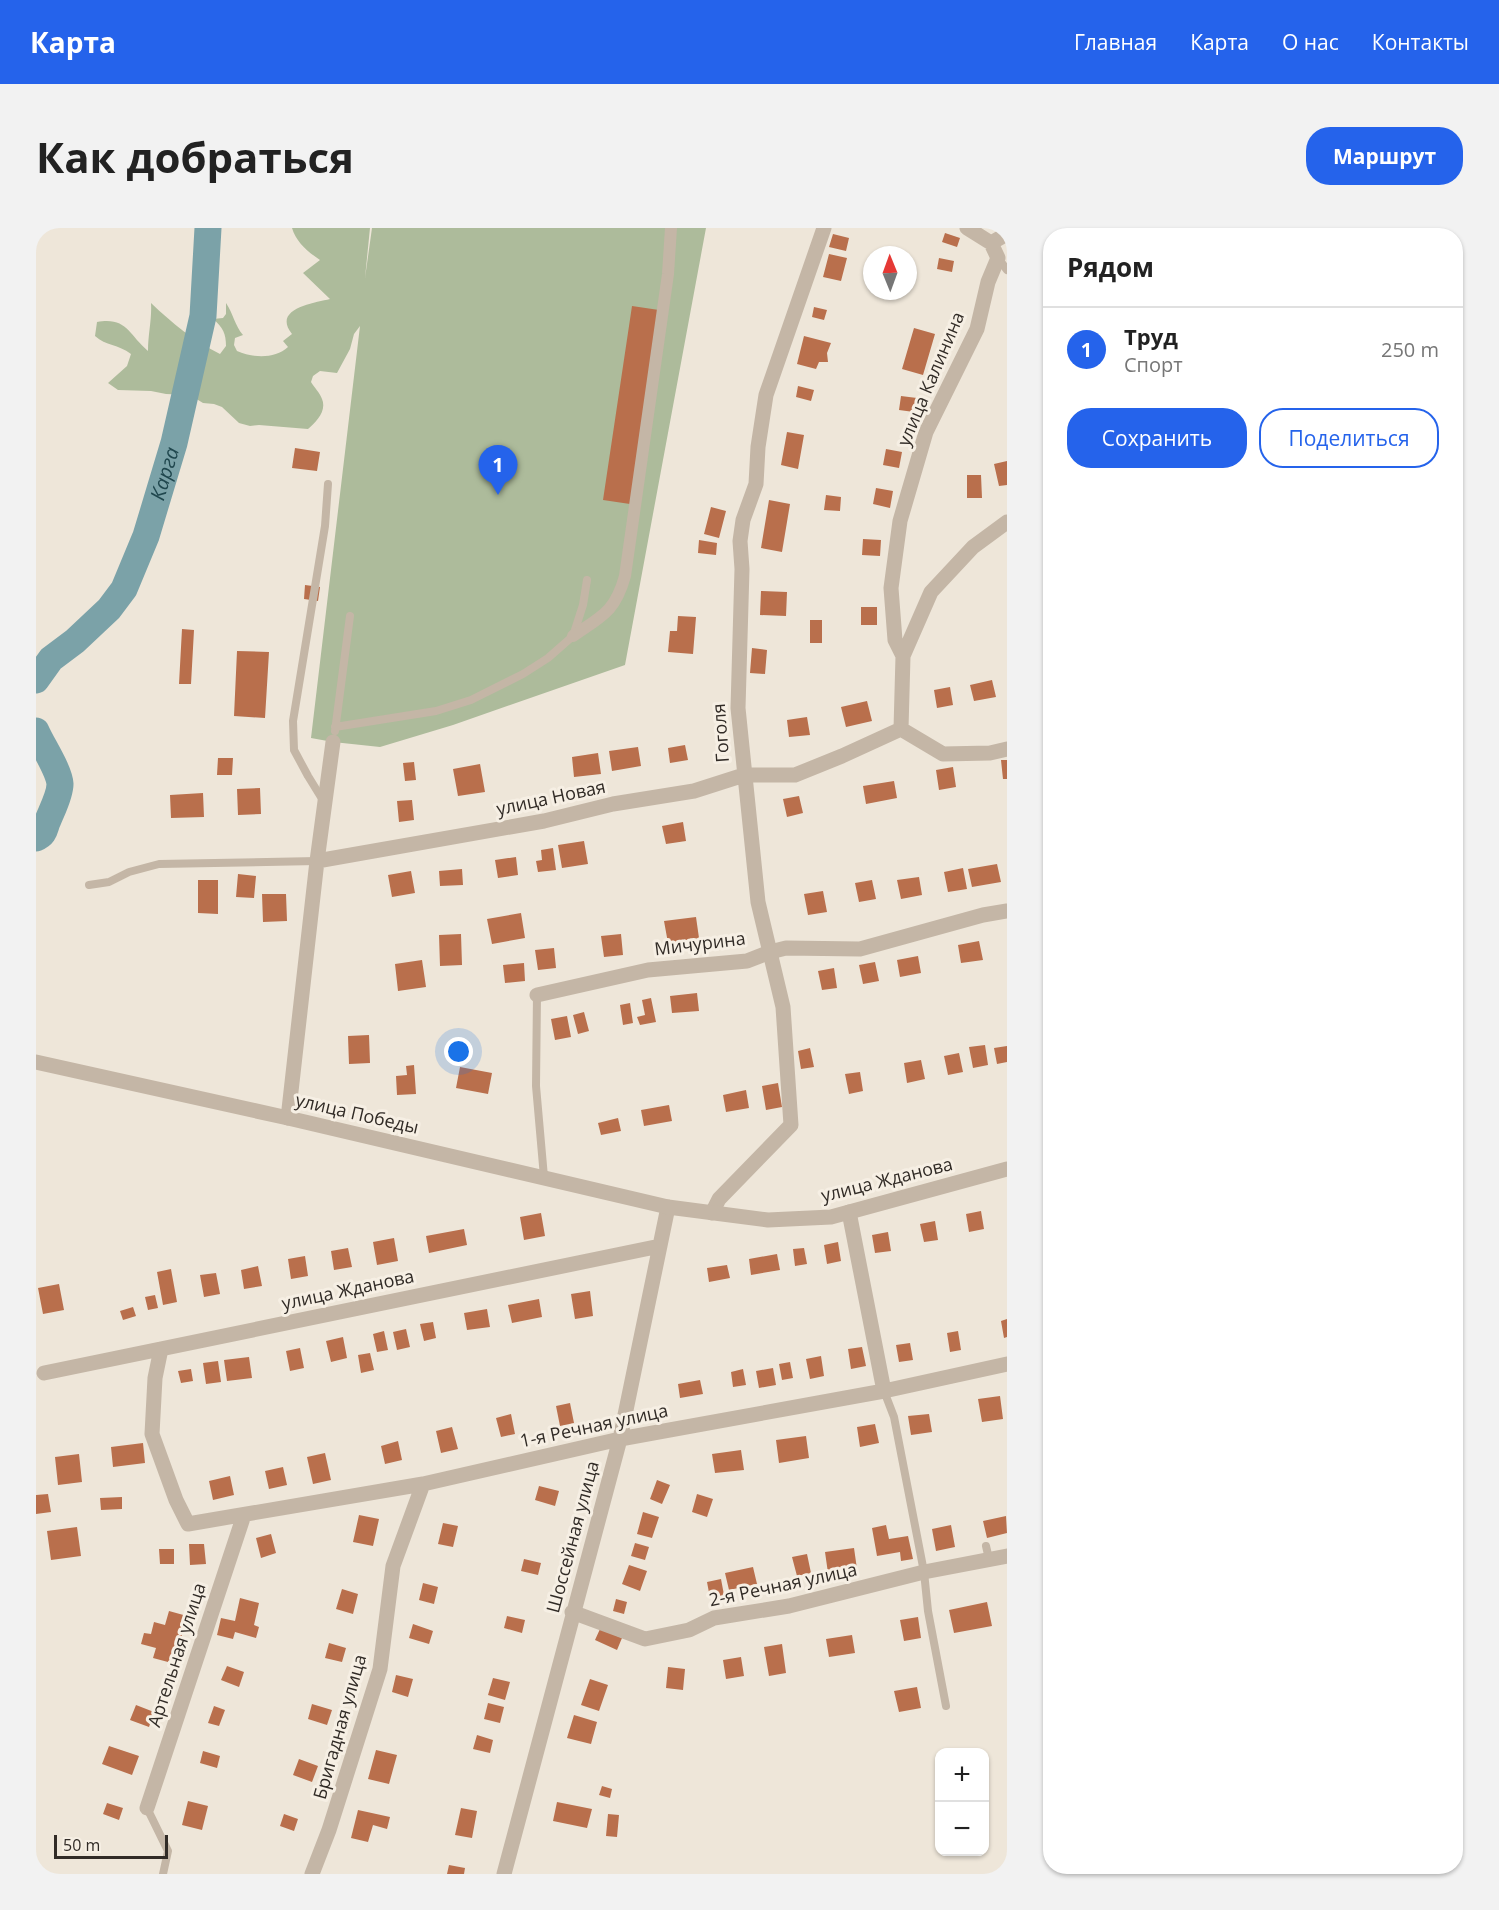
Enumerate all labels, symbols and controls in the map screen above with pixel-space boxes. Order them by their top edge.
text: Карта [30,23,116,61]
text: Главная [1074,28,1157,56]
text: Карта [1190,28,1249,56]
text: О нас [1282,28,1339,56]
text: Контакты [1372,28,1469,56]
button: Маршрут [1306,127,1463,185]
text: Как добраться [36,128,354,185]
north arrow [863,246,917,300]
text: Рядом [1067,249,1154,285]
street label: улица Калинина [891,308,969,449]
text: Труд [1124,321,1178,351]
text: 1 [1081,336,1092,363]
text: 250 m [1381,336,1439,363]
text: Спорт [1124,351,1183,378]
button: Сохранить [1067,408,1247,468]
button: Поделиться [1259,408,1439,468]
water label: Карга [144,444,185,503]
pin: 1 [478,446,518,495]
street label: Гоголя [706,703,734,763]
street label: улица Новая [494,774,608,820]
street label: Мичурина [653,926,747,960]
your location [444,1037,473,1066]
street label: улица Победы [293,1087,421,1139]
street label: улица Жданова [818,1151,955,1207]
street label: улица Жданова [279,1263,416,1315]
street label: 1-я Речная улица [518,1398,670,1452]
street label: Шоссейная улица [540,1458,604,1615]
street label: 2-я Речная улица [707,1557,859,1611]
street label: Артельная улица [141,1580,211,1730]
street label: Бригадная улица [307,1651,371,1802]
map controls [935,1748,989,1856]
button: + [935,1748,989,1802]
button: − [935,1802,989,1856]
scale bar [54,1832,168,1860]
text: 50 m [63,1834,100,1856]

